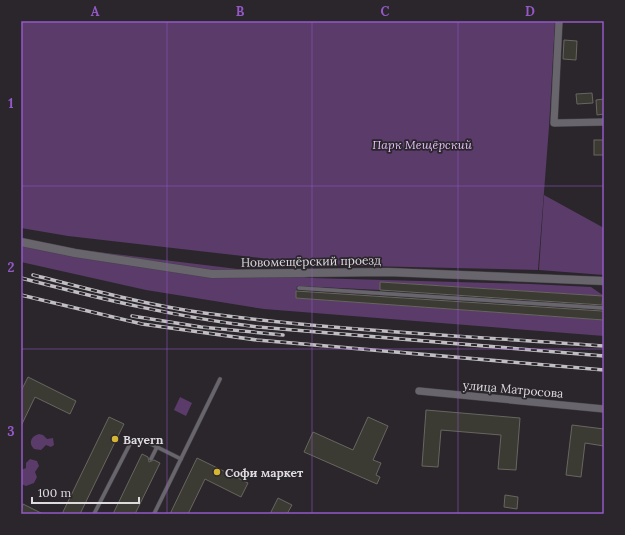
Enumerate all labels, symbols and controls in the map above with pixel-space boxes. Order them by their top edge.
text: A [91,3,100,20]
text: B [236,3,245,20]
text: C [381,3,390,20]
text: D [525,3,535,20]
text: 1 [8,95,14,112]
park label: Парк Мещёрский [372,137,473,152]
street label: Новомещёрский проезд [241,252,381,270]
text: 2 [8,259,15,276]
street label: улица Матросова [462,377,564,401]
text: 3 [7,423,15,440]
place label: Bayern [123,432,164,447]
marker: Bayern [110,434,120,444]
place label: Софи маркет [225,465,304,480]
marker: Софи маркет [212,467,222,477]
scale bar [32,479,139,505]
text: 100 m [38,485,71,500]

